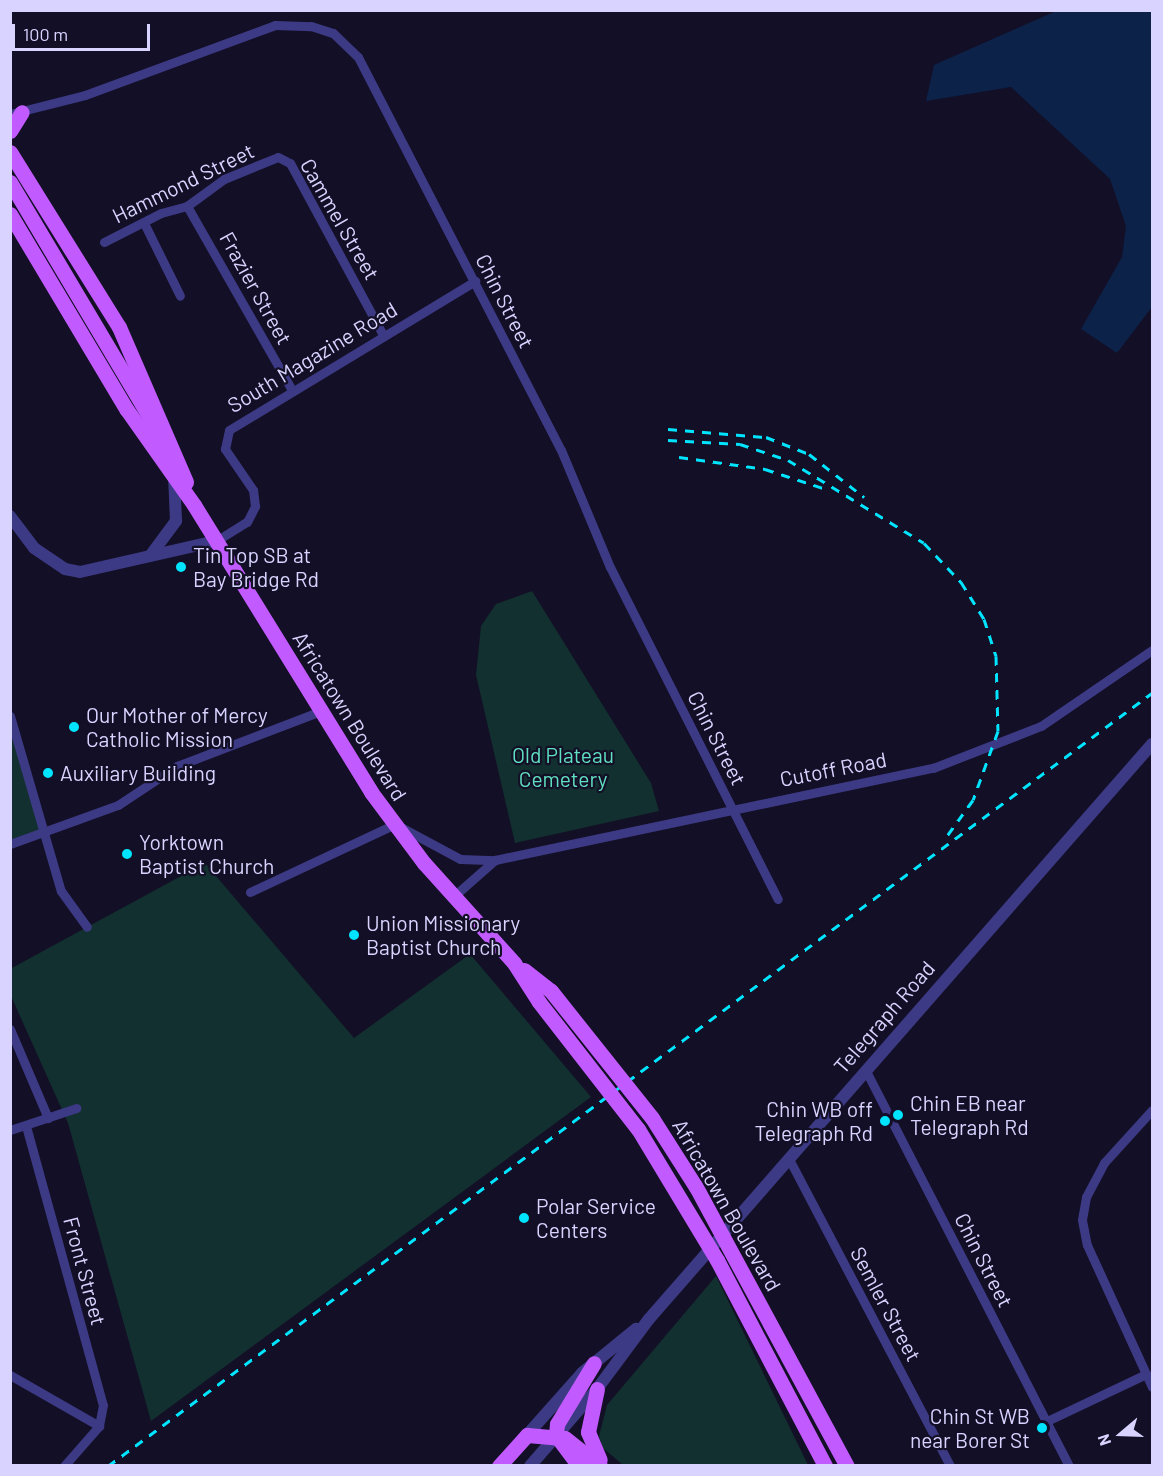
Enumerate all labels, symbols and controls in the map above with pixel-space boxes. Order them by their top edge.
scale bar [15,12,153,50]
text: 100 m [23,23,68,45]
street label: Hammond Street [108,138,258,228]
street label: Cammel Street [295,154,385,284]
street label: Frazier Street [215,227,297,349]
street label: Chin Street [471,250,539,352]
street label: South Magazine Road [223,296,401,418]
place label: Tin Top SB at Bay Bridge Rd [193,542,319,592]
marker: Tin Top SB at Bay Bridge Rd [174,560,188,574]
street label: Africatown Boulevard [288,627,412,805]
street label: Chin Street [683,687,751,789]
place label: Our Mother of Mercy Catholic Mission [86,702,268,752]
marker: Our Mother of Mercy Catholic Mission [67,720,81,734]
park label: Old Plateau Cemetery [512,742,614,792]
street label: Cutoff Road [777,746,889,792]
place label: Auxiliary Building [60,760,216,786]
marker: Auxiliary Building [41,766,55,780]
place label: Yorktown Baptist Church [139,829,274,879]
marker: Yorktown Baptist Church [120,847,134,861]
place label: Union Missionary Baptist Church [366,910,520,960]
marker: Union Missionary Baptist Church [347,928,361,942]
street label: Telegraph Road [828,956,940,1078]
place label: Chin EB near Telegraph Rd [910,1090,1029,1140]
place label: Chin WB off Telegraph Rd [754,1096,873,1146]
marker: Chin EB near Telegraph Rd [891,1108,905,1122]
street label: Africatown Boulevard [667,1114,787,1296]
marker: Chin WB off Telegraph Rd [878,1114,892,1128]
place label: Polar Service Centers [536,1193,656,1243]
street label: Chin Street [950,1209,1018,1311]
marker: Polar Service Centers [517,1211,531,1225]
street label: Front Street [58,1214,112,1328]
street label: Semler Street [845,1242,927,1366]
place label: Chin St WB near Borer St [910,1403,1030,1453]
north arrow [1091,1404,1151,1464]
marker: Chin St WB near Borer St [1035,1421,1049,1435]
text: N [1093,1432,1114,1448]

